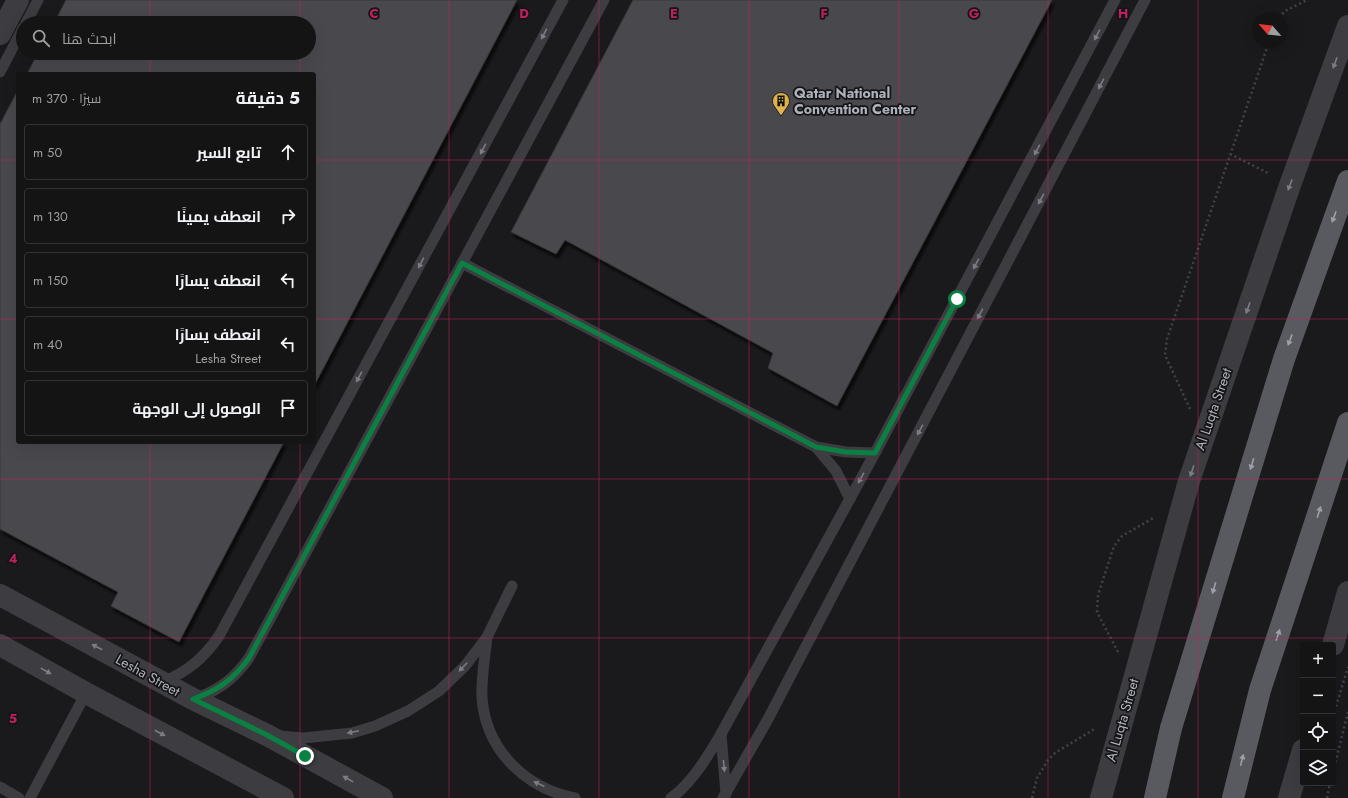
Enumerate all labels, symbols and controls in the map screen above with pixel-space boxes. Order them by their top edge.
text: C [369,4,379,23]
text: D [519,4,529,23]
text: E [670,4,678,23]
text: F [820,4,828,23]
text: G [969,4,980,23]
text: H [1118,4,1128,23]
north arrow [1252,12,1288,48]
search box [16,16,316,60]
icon: search [30,27,52,49]
text: ابحث هنا [62,28,117,50]
one-way arrow [541,28,548,40]
one-way arrow [1094,29,1100,40]
one-way arrow [1331,57,1337,69]
one-way arrow [1098,78,1104,90]
place label: Qatar National Convention Center [794,83,916,119]
text: 5 دقيقة [236,86,300,110]
text: سيرًا · 370 m [32,89,101,108]
building icon: Qatar National Convention Center [771,91,791,116]
icon: ahead [277,141,299,163]
text: تابع السير [197,142,261,164]
text: 50 m [33,143,62,162]
one-way arrow [479,143,486,155]
one-way arrow [1033,144,1040,155]
one-way arrow [1286,179,1292,191]
one-way arrow [1037,193,1044,205]
icon: right [277,205,299,227]
text: انعطف يمينًا [177,206,261,228]
text: 130 m [33,207,68,226]
one-way arrow [1331,212,1337,224]
one-way arrow [417,257,424,269]
one-way arrow [972,259,979,270]
icon: left [277,269,299,291]
text: انعطف يسارًا [175,270,261,292]
text: 150 m [33,271,68,290]
route start [948,290,966,308]
one-way arrow [1244,302,1250,314]
one-way arrow [977,309,984,320]
text: انعطف يسارًا [175,324,261,346]
icon: left [277,333,299,355]
one-way arrow [1287,334,1293,346]
text: 40 m [33,335,62,354]
text: Lesha Street [195,349,261,368]
street label: Al Luqta Street [1190,365,1237,453]
one-way arrow [356,372,362,383]
icon: arrive [277,397,299,419]
text: الوصول إلى الوجهة [132,398,261,420]
one-way arrow [917,424,923,435]
one-way arrow [1249,458,1255,470]
one-way arrow [1189,465,1195,477]
one-way arrow [858,472,865,484]
one-way arrow [1316,505,1322,517]
text: 4 [8,549,18,568]
one-way arrow [1211,583,1217,595]
one-way arrow [1275,629,1281,641]
map controls [1300,642,1336,786]
button: + [1300,642,1336,678]
one-way arrow [91,644,103,650]
street label: Lesha Street [112,649,184,701]
one-way arrow [458,662,468,672]
one-way arrow [40,667,52,674]
street label: Al Luqta Street [1101,675,1144,764]
button: − [1300,678,1336,714]
text: 5 [9,709,17,728]
button: locate [1300,714,1336,750]
one-way arrow [154,730,166,736]
one-way arrow [347,730,359,736]
route end [296,747,314,765]
button: layers [1300,750,1336,786]
one-way arrow [1239,754,1245,766]
one-way arrow [721,760,727,772]
one-way arrow [342,776,354,783]
one-way arrow [533,781,544,787]

